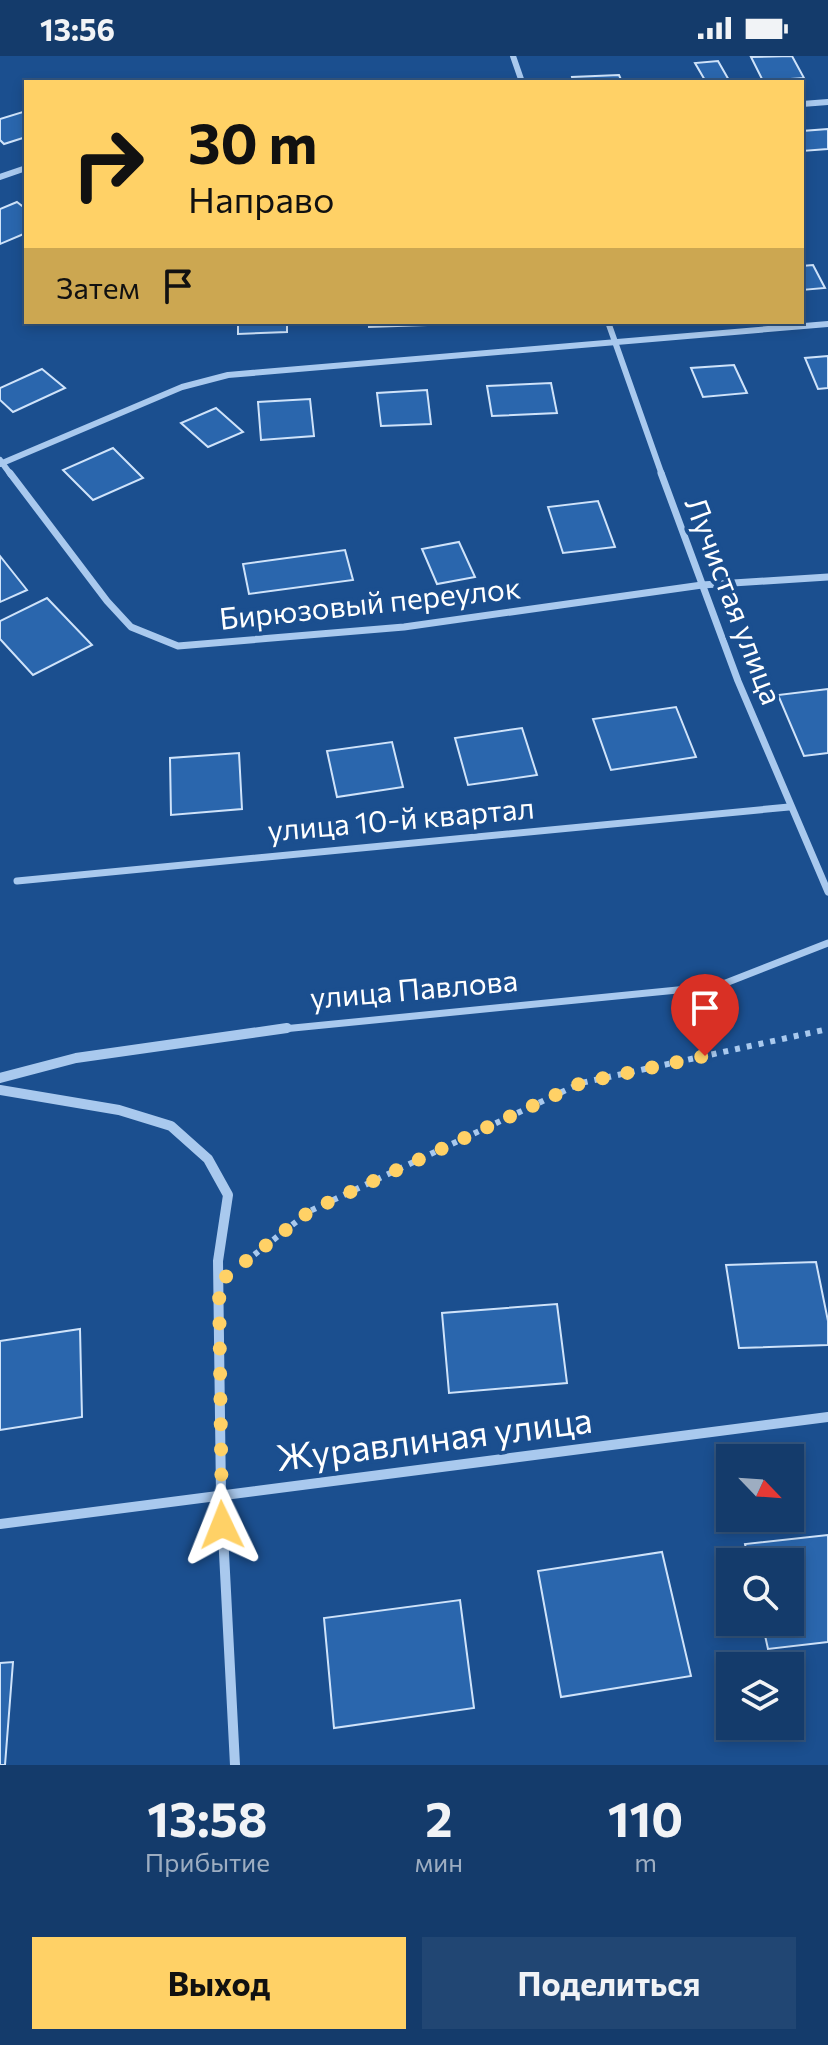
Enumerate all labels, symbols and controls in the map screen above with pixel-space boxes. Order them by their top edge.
text: 13:56 [40,10,115,47]
text: 30 m [188,107,317,176]
icon: right [56,112,160,216]
text: Направо [188,176,334,220]
icon: arrive [156,264,200,308]
text: Затем [56,268,140,305]
street label: Лучистая улица [679,491,792,709]
street label: Бирюзовый переулок [217,567,522,636]
street label: улица 10-й квартал [266,787,536,848]
street label: улица Павлова [308,960,519,1015]
pin [671,974,739,1056]
icon: arrive [683,986,727,1030]
street label: Журавлиная улица [273,1396,594,1478]
north arrow [716,1444,804,1532]
map controls [716,1444,804,1740]
position arrow [180,1483,264,1567]
button: search [716,1548,804,1636]
button: layers [716,1652,804,1740]
text: 13:58 [147,1788,267,1847]
text: 2 [425,1788,452,1847]
text: 110 [608,1788,683,1847]
text: Прибытие [145,1846,270,1877]
text: мин [415,1846,463,1877]
text: m [634,1846,657,1877]
button: Выход [32,1937,406,2029]
button: Поделиться [422,1937,796,2029]

